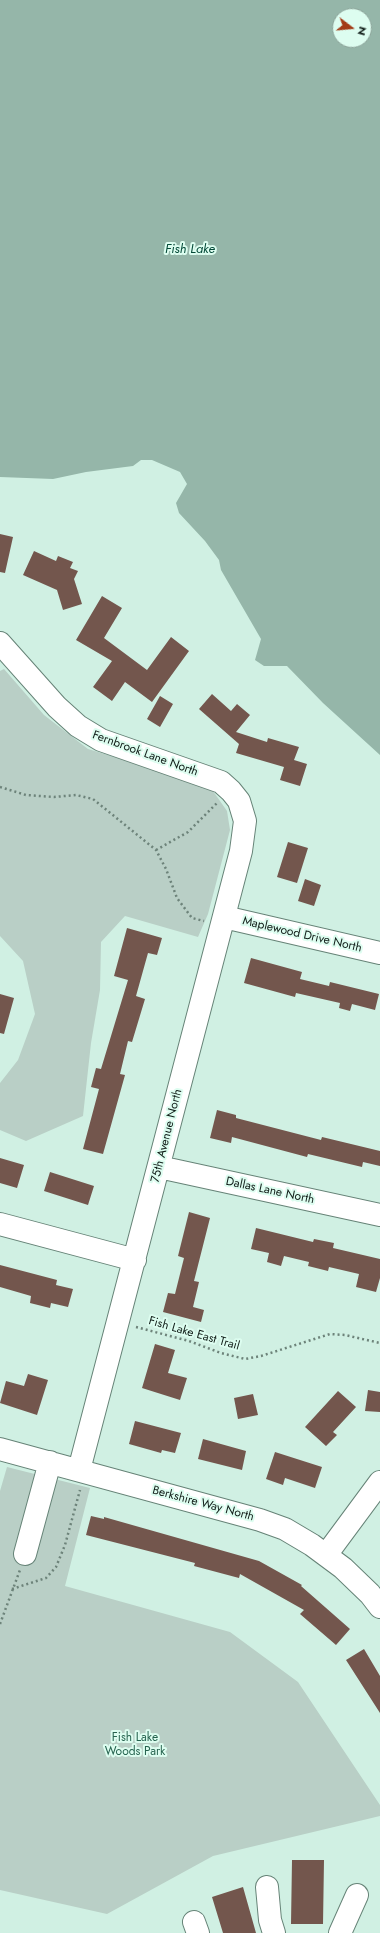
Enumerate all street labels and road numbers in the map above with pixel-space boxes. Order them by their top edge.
street label: Fernbrook Lane North [90,728,200,780]
street label: Maplewood Drive North [241,914,363,956]
street label: 75th Avenue North [148,1088,186,1184]
street label: Dallas Lane North [224,1175,316,1207]
street label: Fish Lake East Trail [147,1314,241,1354]
street label: Berkshire Way North [151,1484,255,1524]

